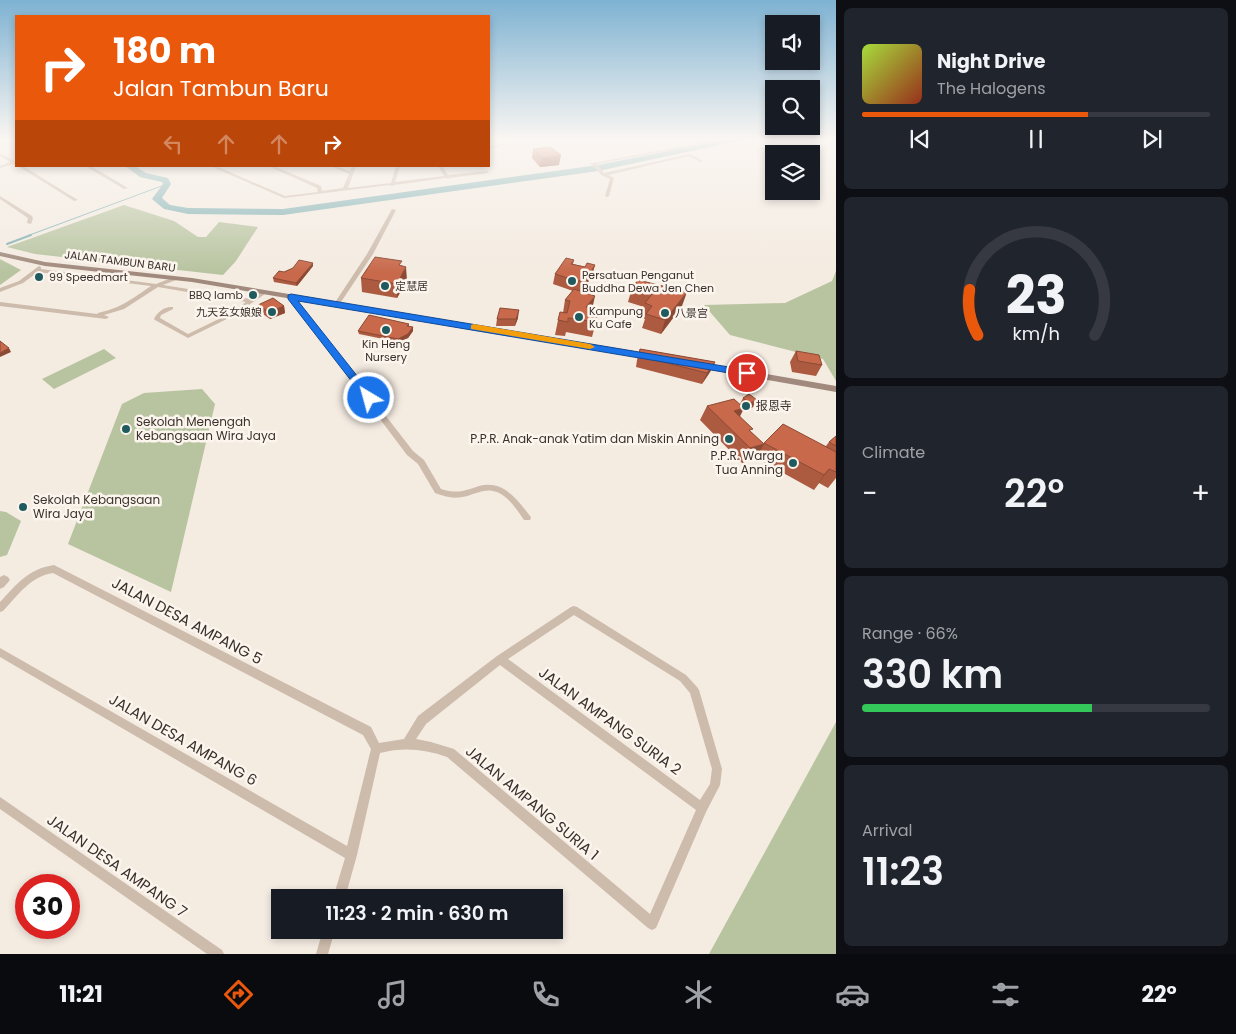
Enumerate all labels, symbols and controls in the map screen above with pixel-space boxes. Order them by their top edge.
map controls [765,15,820,200]
button: sound [765,15,820,70]
text: 180 m [113,26,216,75]
icon: right [30,35,95,100]
text: Night Drive [937,48,1046,75]
text: Jalan Tambun Baru [113,73,329,104]
text: The Halogens [937,77,1045,100]
button: search [765,80,820,135]
icon: previous [906,125,934,153]
icon: pause [1022,125,1050,153]
icon: next [1138,125,1166,153]
icon: left [159,130,187,158]
icon: ahead [212,130,240,158]
icon: ahead [265,130,293,158]
icon: right [318,130,346,158]
button: layers [765,145,820,200]
street label: JALAN TAMBUN BARU [63,246,177,276]
text: 23 [1005,259,1067,332]
place label: Persatuan Penganut Buddha Dewa Jen Chen [582,267,714,296]
place label: 99 Speedmart [49,269,128,285]
marker: 99 Speedmart [33,271,45,283]
marker: Persatuan Penganut Buddha Dewa Jen Chen [566,275,578,287]
place label: 定慧居 [395,278,428,294]
marker: 定慧居 [379,280,391,292]
place label: BBQ lamb [189,287,243,303]
marker: BBQ lamb [247,289,259,301]
place label: Kampung Ku Cafe [589,303,643,332]
place label: 九天玄女娘娘 [196,304,262,320]
place label: 八景宫 [675,305,708,321]
marker: 九天玄女娘娘 [266,306,278,318]
marker: 八景宫 [659,307,671,319]
marker: Kampung Ku Cafe [573,311,585,323]
text: km/h [1012,321,1060,346]
marker: Kin Heng Nursery [380,324,392,336]
place label: Kin Heng Nursery [362,336,410,365]
pin [726,352,768,394]
icon: arrive [733,359,761,387]
position arrow [342,371,394,423]
place label: 报恩寺 [756,397,792,414]
marker: 报恩寺 [740,400,752,412]
place label: Sekolah Menengah Kebangsaan Wira Jaya [136,413,276,444]
marker: Sekolah Menengah Kebangsaan Wira Jaya [120,423,132,435]
place label: P.P.R. Anak-anak Yatim dan Miskin Anning [470,430,719,447]
marker: P.P.R. Anak-anak Yatim dan Miskin Anning [723,433,735,445]
text: Climate [862,441,925,464]
place label: P.P.R. Warga Tua Anning [711,447,783,478]
marker: P.P.R. Warga Tua Anning [787,457,799,469]
text: 22° [1004,467,1064,520]
text: − [862,474,877,513]
text: + [1191,474,1210,513]
place label: Sekolah Kebangsaan Wira Jaya [33,491,160,522]
marker: Sekolah Kebangsaan Wira Jaya [17,501,29,513]
street label: JALAN DESA AMPANG 5 [108,572,266,669]
text: Range · 66% [862,622,958,645]
text: 330 km [862,648,1003,701]
street label: JALAN AMPANG SURIA 2 [535,662,686,780]
street label: JALAN DESA AMPANG 6 [105,688,261,791]
street label: JALAN AMPANG SURIA 1 [461,741,603,865]
street label: JALAN DESA AMPANG 7 [43,809,192,922]
text: Arrival [862,819,912,842]
text: 11:23 [862,845,944,898]
speed limit sign: 30 [15,874,80,939]
text: 11:23 · 2 min · 630 m [326,900,508,927]
icon: directions [221,977,256,1012]
icon: music [375,977,410,1012]
icon: phone [528,977,563,1012]
icon: climate [681,977,716,1012]
icon: car [835,977,870,1012]
icon: filters [988,977,1023,1012]
text: 11:21 [59,979,103,1010]
text: 22° [1141,979,1177,1010]

